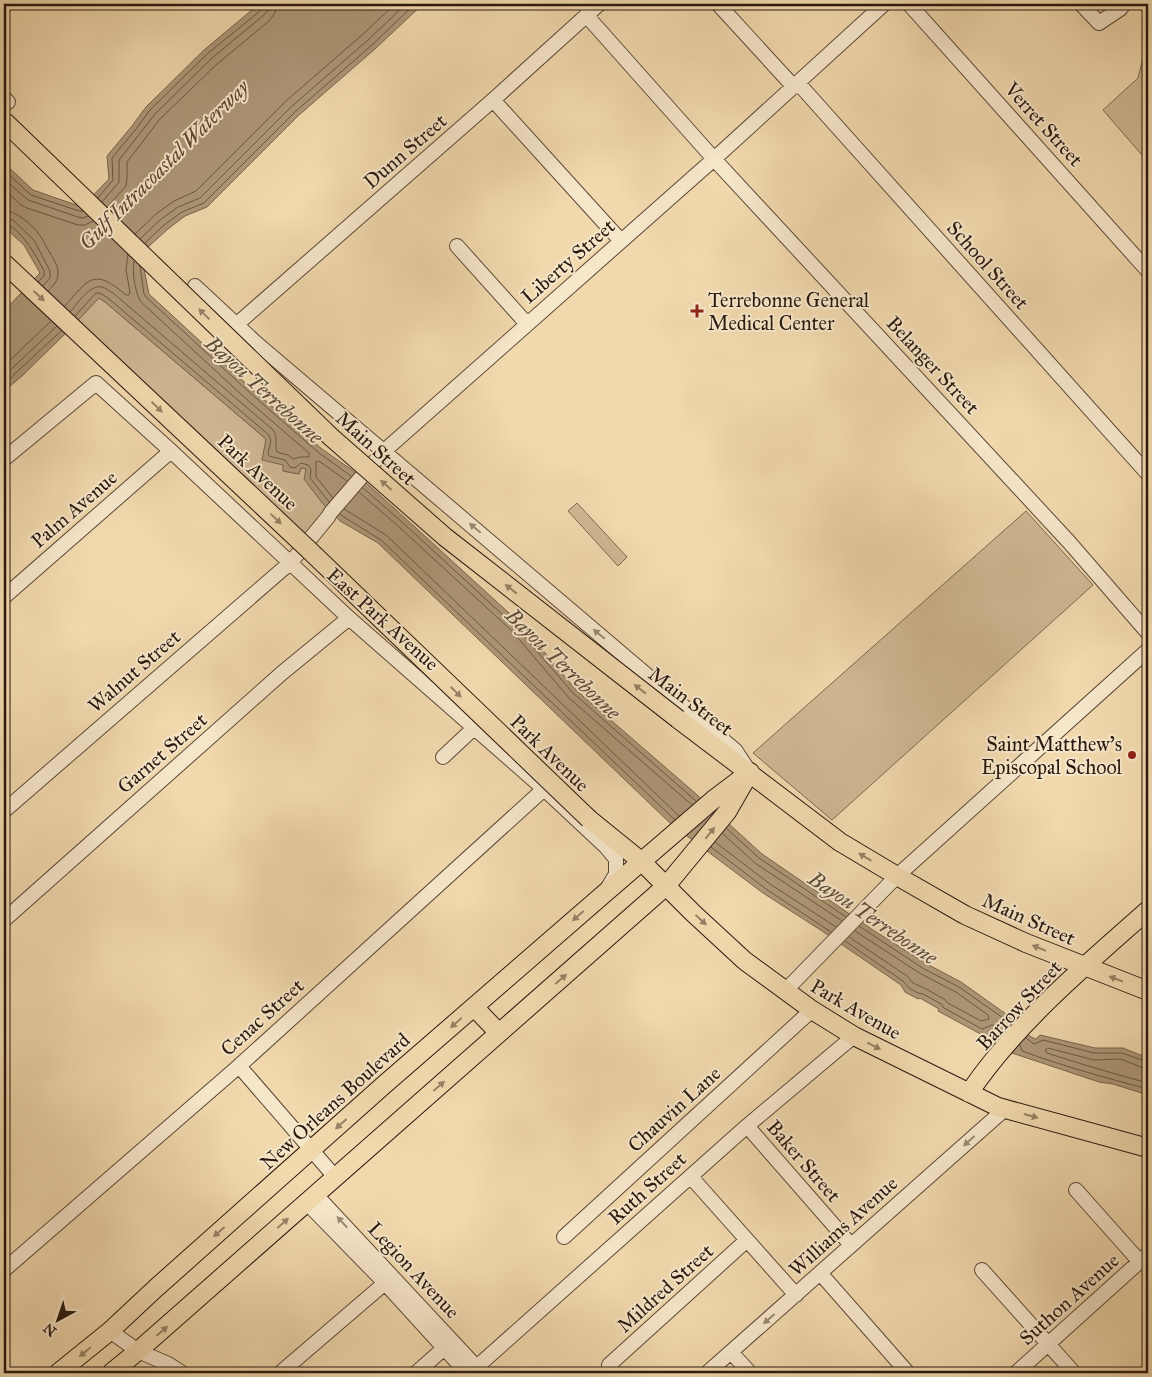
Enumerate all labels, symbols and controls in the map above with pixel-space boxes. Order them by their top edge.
water label: Gulf Intracoastal Waterway [74,74,255,255]
street label: Verret Street [999,76,1088,171]
street label: Dunn Street [359,108,451,194]
street label: Liberty Street [516,214,620,308]
street label: School Street [942,216,1034,314]
place label: Terrebonne General Medical Center [708,288,870,335]
one-way arrow [33,290,45,302]
marker: Terrebonne General Medical Center [690,304,704,318]
one-way arrow [198,308,210,320]
street label: Belanger Street [881,311,985,420]
water label: Bayou Terrebonne [199,330,329,450]
one-way arrow [151,401,163,413]
street label: Main Street [331,406,421,490]
street label: Park Avenue [213,429,303,515]
street label: Palm Avenue [26,465,122,553]
one-way arrow [380,480,393,491]
one-way arrow [270,513,282,525]
one-way arrow [469,523,482,534]
street label: East Park Avenue [322,563,444,675]
one-way arrow [504,584,518,594]
water label: Bayou Terrebonne [499,602,627,726]
street label: Walnut Street [83,624,185,718]
one-way arrow [592,628,605,639]
street label: Main Street [644,662,738,740]
one-way arrow [633,683,646,694]
one-way arrow [450,686,462,698]
street label: Garnet Street [112,708,212,798]
street label: Park Avenue [506,709,594,797]
place label: Saint Matthew's Episcopal School [981,732,1123,779]
marker: Saint Matthew's Episcopal School [1126,749,1138,761]
one-way arrow [704,827,715,840]
one-way arrow [858,852,871,861]
water label: Bayou Terrebonne [803,865,943,971]
street label: Main Street [979,888,1079,950]
one-way arrow [572,911,585,922]
one-way arrow [694,914,706,926]
one-way arrow [1031,944,1046,952]
street label: Barrow Street [971,955,1067,1055]
street label: Cenac Street [215,973,309,1061]
one-way arrow [555,973,567,985]
street label: Park Avenue [806,973,906,1045]
one-way arrow [1108,975,1123,983]
one-way arrow [450,1017,462,1029]
street label: New Orleans Boulevard [255,1028,415,1174]
one-way arrow [867,1042,881,1050]
street label: Chauvin Lane [623,1061,725,1157]
one-way arrow [433,1081,445,1092]
one-way arrow [1023,1112,1038,1120]
street label: Baker Street [762,1115,846,1207]
one-way arrow [335,1118,347,1130]
one-way arrow [962,1136,975,1147]
street label: Ruth Street [603,1147,691,1229]
street label: Williams Avenue [784,1171,902,1281]
one-way arrow [277,1217,289,1229]
one-way arrow [336,1217,348,1229]
street label: Legion Avenue [362,1217,465,1324]
one-way arrow [214,1226,226,1238]
street label: Mildred Street [612,1239,718,1337]
street label: Suthon Avenue [1014,1248,1124,1350]
north arrow [32,1294,82,1344]
one-way arrow [763,1313,775,1325]
text: N [40,1319,60,1340]
one-way arrow [155,1325,168,1336]
one-way arrow [79,1346,92,1357]

